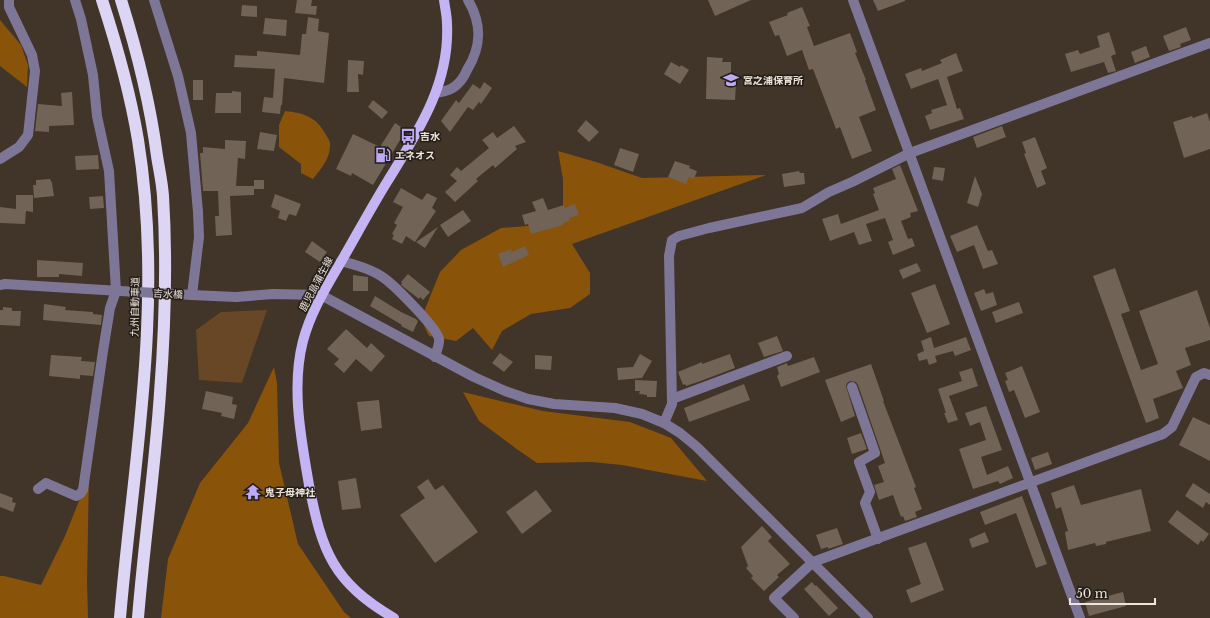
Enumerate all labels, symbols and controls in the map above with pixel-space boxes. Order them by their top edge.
school or university icon: 宮之浦保育所 [722,71,740,89]
place label: 宮之浦保育所 [743,74,803,87]
bus stop icon: 吉水 [399,127,417,145]
place label: 吉水 [420,130,441,143]
fuel station icon: エネオス [374,146,392,164]
place label: エネオス [395,149,435,162]
street label: 鹿児島蒲生線 [296,254,336,314]
street label: 九州自動車道 [128,277,142,337]
street label: 吉水橋 [153,286,183,302]
temple icon: 鬼子母神社 [244,483,262,501]
place label: 鬼子母神社 [264,486,316,499]
scale bar [1070,580,1155,606]
text: 50 m [1076,586,1108,601]

